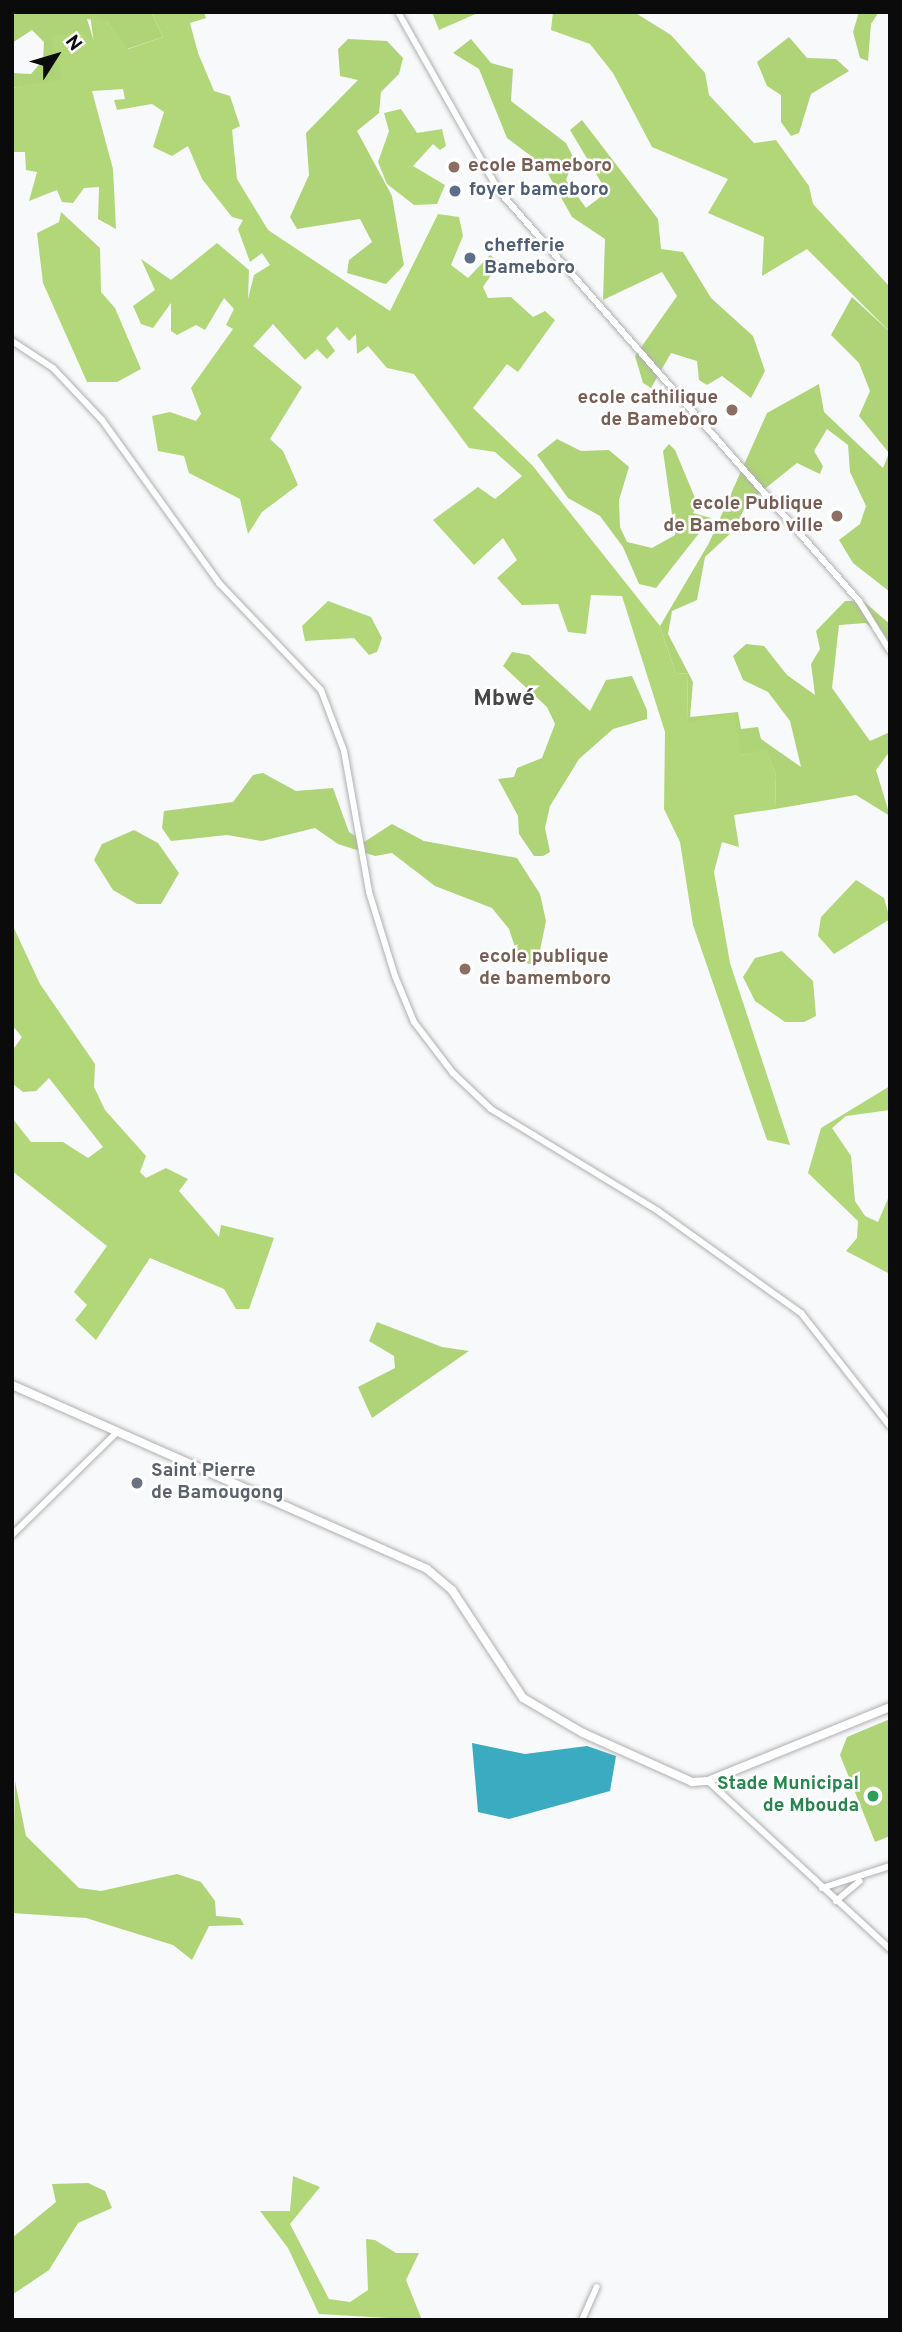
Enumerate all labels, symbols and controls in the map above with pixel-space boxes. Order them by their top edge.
north arrow [21,21,91,91]
text: N [59,31,86,56]
place label: ecole Bameboro [468,156,612,178]
marker: ecole Bameboro [446,159,462,175]
place label: foyer bameboro [469,180,609,202]
marker: foyer bameboro [447,183,463,199]
place label: chefferie Bameboro [484,236,575,280]
marker: chefferie Bameboro [462,250,478,266]
place label: ecole cathilique de Bameboro [577,388,718,432]
marker: ecole cathilique de Bameboro [724,402,740,418]
place label: ecole Publique de Bameboro ville [663,494,823,538]
marker: ecole Publique de Bameboro ville [829,508,845,524]
district label: Mbwé [473,686,535,714]
place label: ecole publique de bamemboro [479,947,611,991]
marker: ecole publique de bamemboro [457,961,473,977]
place label: Saint Pierre de Bamougong [151,1461,284,1505]
marker: Saint Pierre de Bamougong [129,1475,145,1491]
place label: Stade Municipal de Mbouda [717,1774,859,1818]
marker: Stade Municipal de Mbouda [865,1788,881,1804]

